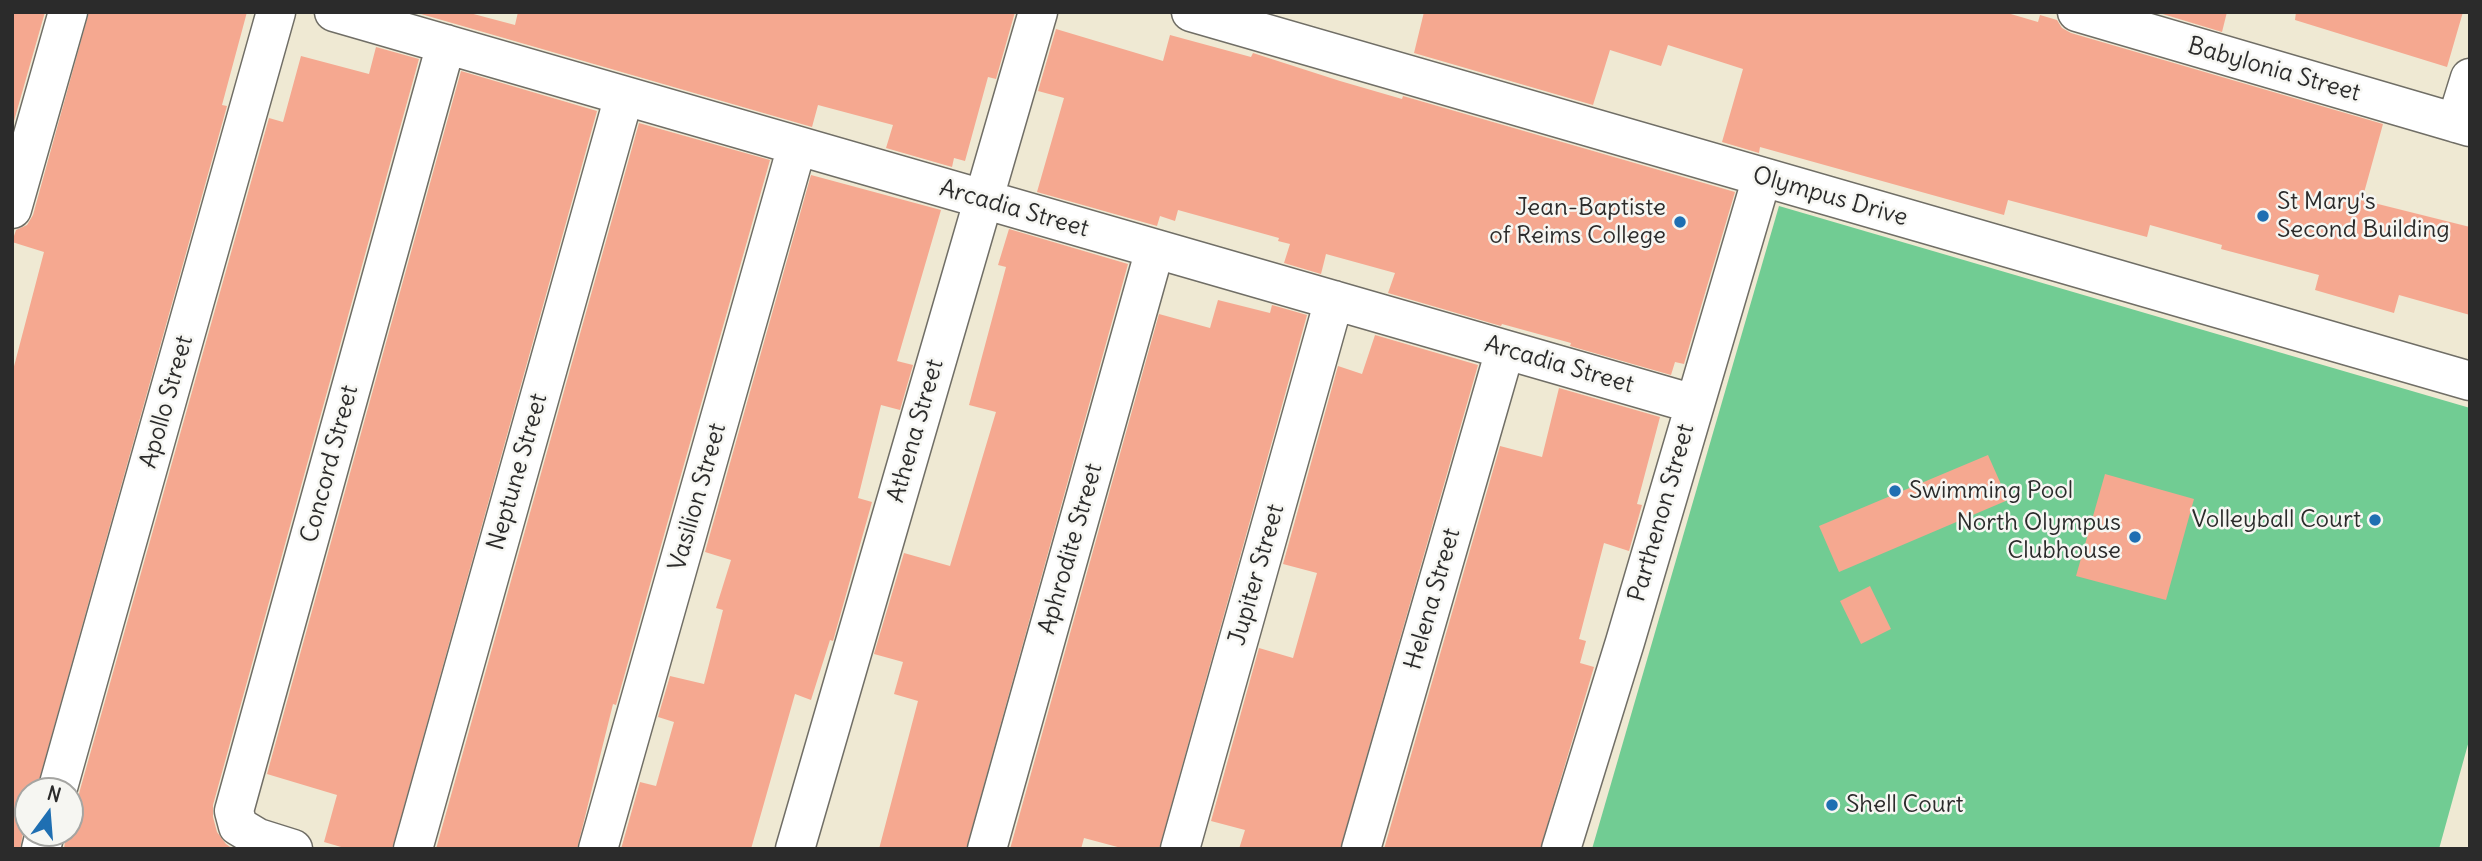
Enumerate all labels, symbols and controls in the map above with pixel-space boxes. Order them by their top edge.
street label: Babylonia Street [2185,32,2363,108]
street label: Olympus Drive [1749,161,1911,233]
street label: Arcadia Street [936,174,1092,244]
place label: St Mary's Second Building [2277,188,2450,244]
place label: Jean-Baptiste of Reims College [1489,194,1666,250]
marker: St Mary's Second Building [2255,208,2271,224]
marker: Jean-Baptiste of Reims College [1672,214,1688,230]
street label: Arcadia Street [1481,330,1637,400]
street label: Apollo Street [134,332,200,472]
street label: Athena Street [882,356,950,506]
street label: Concord Street [295,382,365,546]
street label: Neptune Street [482,390,554,554]
street label: Vasilion Street [663,420,733,574]
street label: Parthenon Street [1623,421,1701,605]
street label: Aphrodite Street [1033,460,1109,638]
place label: Swimming Pool [1909,477,2073,505]
marker: Swimming Pool [1887,483,1903,499]
street label: Jupiter Street [1223,501,1291,649]
place label: Volleyball Court [2192,506,2361,534]
place label: North Olympus Clubhouse [1956,509,2121,565]
marker: Volleyball Court [2367,512,2383,528]
street label: Helena Street [1399,525,1467,673]
marker: North Olympus Clubhouse [2127,529,2143,545]
north arrow [14,777,84,847]
text: N [45,780,64,807]
place label: Shell Court [1846,791,1964,819]
marker: Shell Court [1824,797,1840,813]

